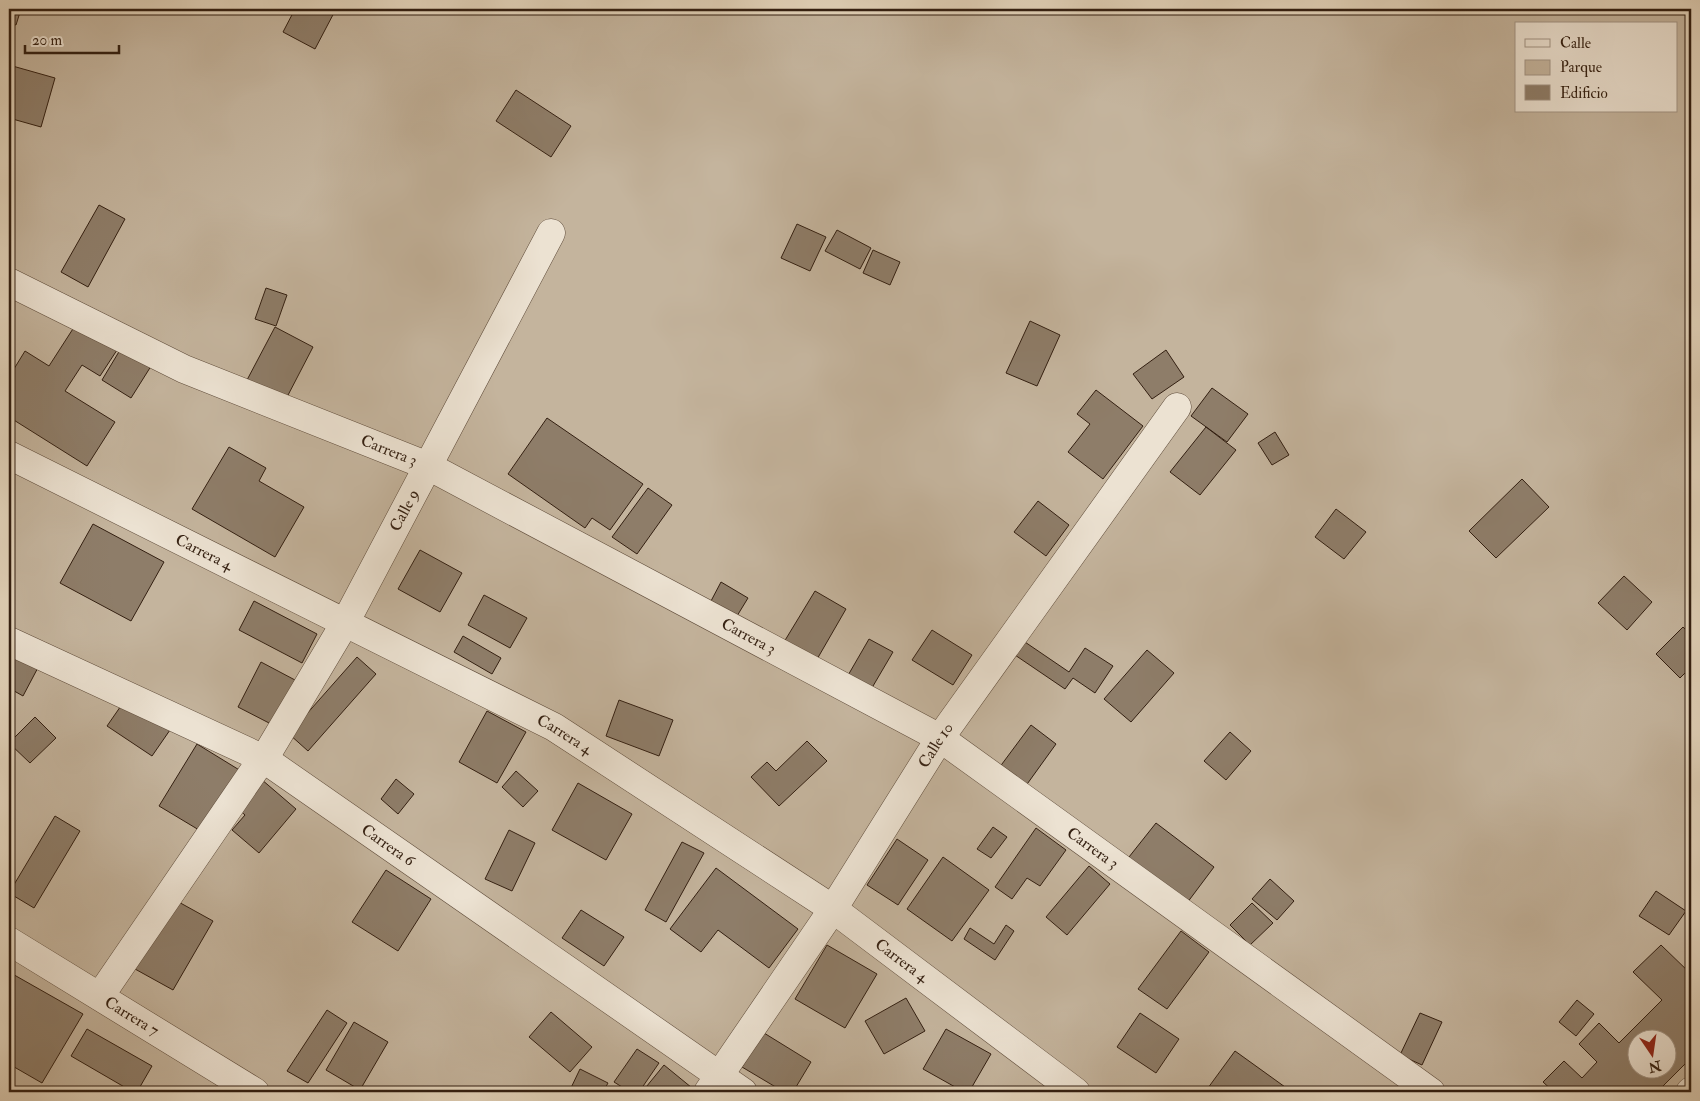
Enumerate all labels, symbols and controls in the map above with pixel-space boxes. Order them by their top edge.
scale bar [25,22,119,54]
legend [1515,22,1678,112]
text: 20 m [32,31,62,50]
text: Calle [1560,34,1591,53]
text: Parque [1560,58,1602,77]
text: Edificio [1560,84,1608,103]
street label: Carrera 3 [358,430,420,471]
street label: Calle 9 [385,486,424,535]
street label: Carrera 4 [172,530,237,576]
street label: Carrera 3 [718,614,779,659]
street label: Carrera 4 [534,710,597,760]
street label: Calle 10 [914,719,958,772]
street label: Carrera 6 [357,820,419,871]
street label: Carrera 3 [1063,823,1122,873]
street label: Carrera 4 [871,934,933,988]
street label: Carrera 7 [101,992,163,1041]
north arrow [1628,1028,1678,1078]
text: N [1646,1056,1664,1076]

